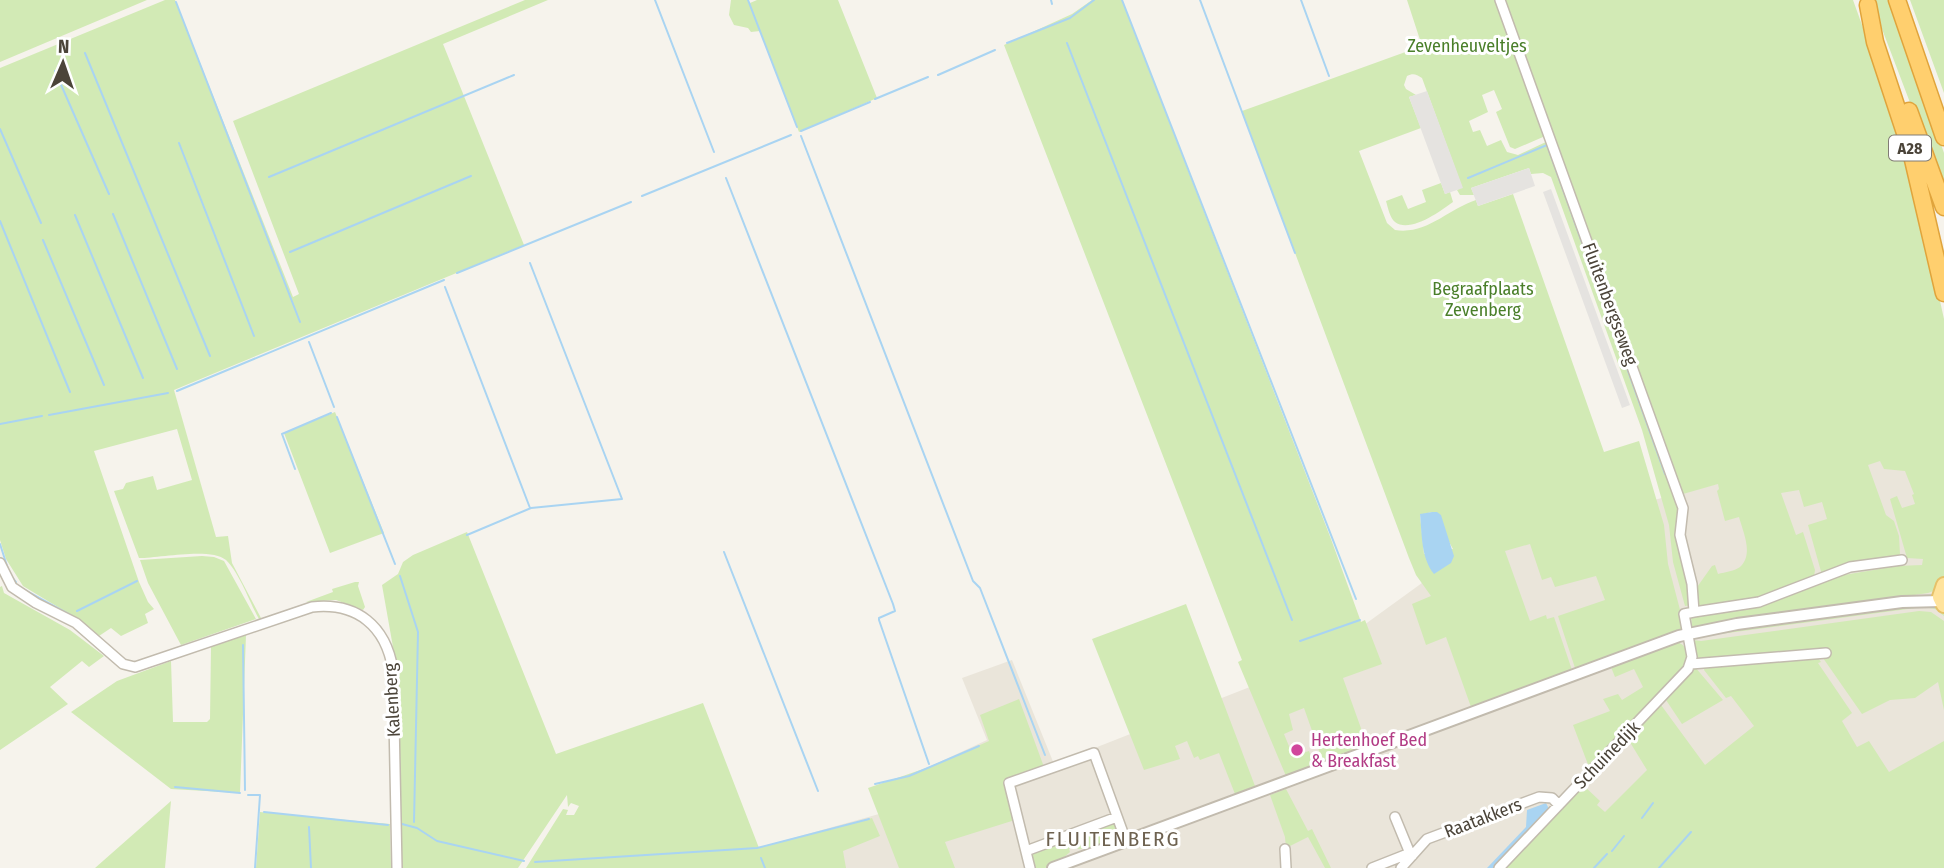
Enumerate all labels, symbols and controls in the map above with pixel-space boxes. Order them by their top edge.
north arrow [28,28,98,98]
text: N [57,35,70,58]
park label: Zevenheuveltjes [1407,35,1527,57]
road number: A28 [1889,136,1931,160]
street label: Fluitenbergseweg [1578,240,1643,369]
park label: Begraafplaats Zevenberg [1432,278,1534,321]
street label: Kalenberg [379,662,405,738]
street label: Schuinedijk [1569,716,1645,793]
place label: Hertenhoef Bed & Breakfast [1311,729,1427,772]
marker: Hertenhoef Bed & Breakfast [1289,742,1305,758]
street label: Raatakkers [1441,793,1525,843]
district label: FLUITENBERG [1046,826,1180,852]

